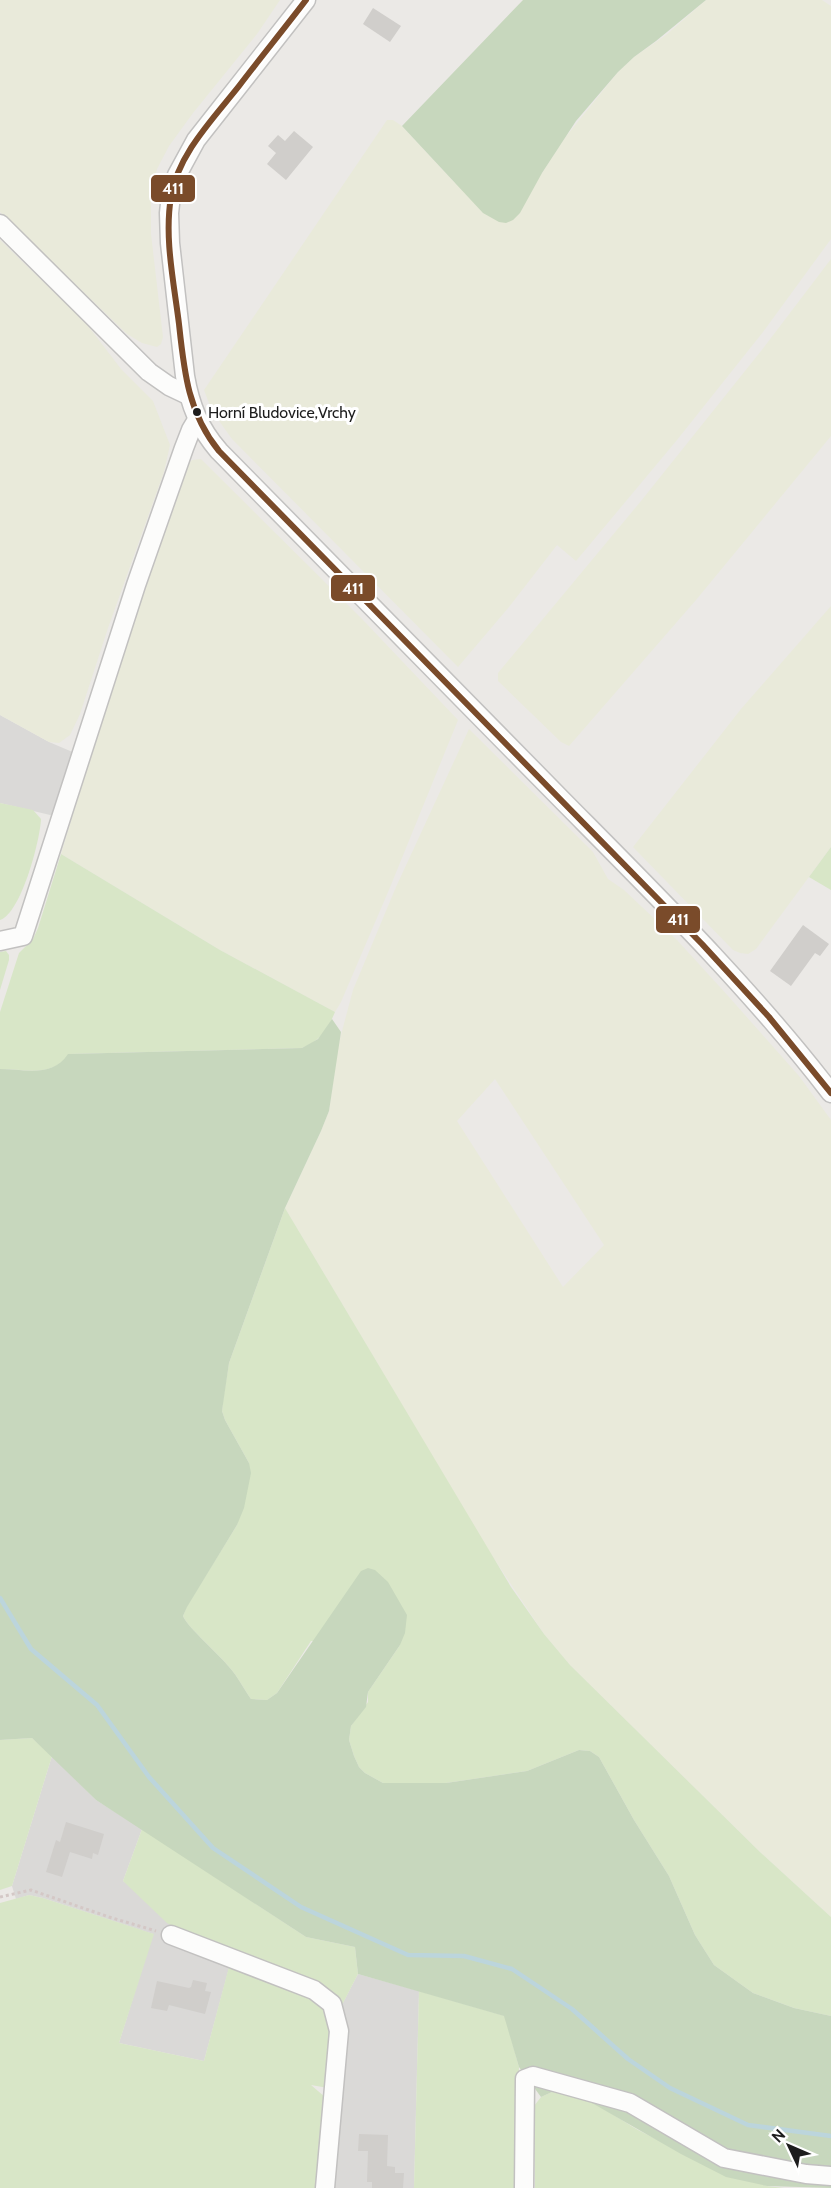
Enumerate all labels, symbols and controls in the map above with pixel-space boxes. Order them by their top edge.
line badge: 411 [150,174,196,203]
text: 411 [162,179,184,198]
place label: Horní Bludovice,Vrchy [208,403,356,422]
marker: Horní Bludovice,Vrchy [191,406,203,418]
line badge: 411 [330,574,376,602]
text: 411 [342,579,364,598]
line badge: 411 [655,905,701,934]
text: 411 [667,910,689,929]
north arrow [759,2116,819,2176]
text: N [768,2125,789,2147]

